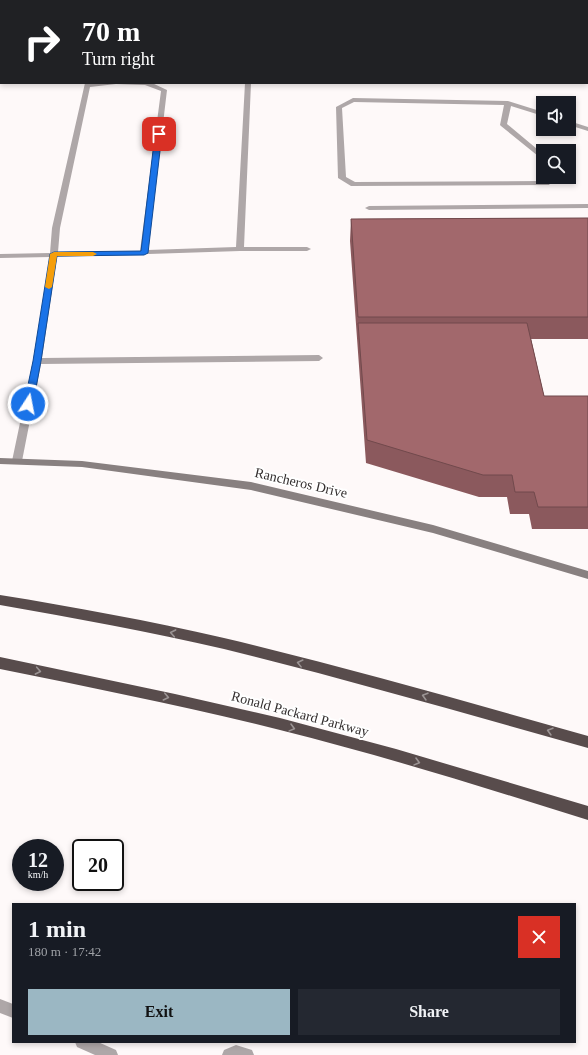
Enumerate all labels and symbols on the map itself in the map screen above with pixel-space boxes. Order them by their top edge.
pin [142,117,176,151]
position arrow [7,383,49,425]
street label: Rancheros Drive [253,465,349,501]
one-way arrow [170,629,176,638]
one-way arrow [297,659,303,667]
one-way arrow [35,666,41,674]
street label: Ronald Packard Parkway [230,688,370,740]
one-way arrow [422,692,429,701]
one-way arrow [162,693,169,701]
one-way arrow [289,723,295,731]
one-way arrow [547,728,554,736]
one-way arrow [414,757,421,766]
speed limit sign: 20 [72,839,124,891]

